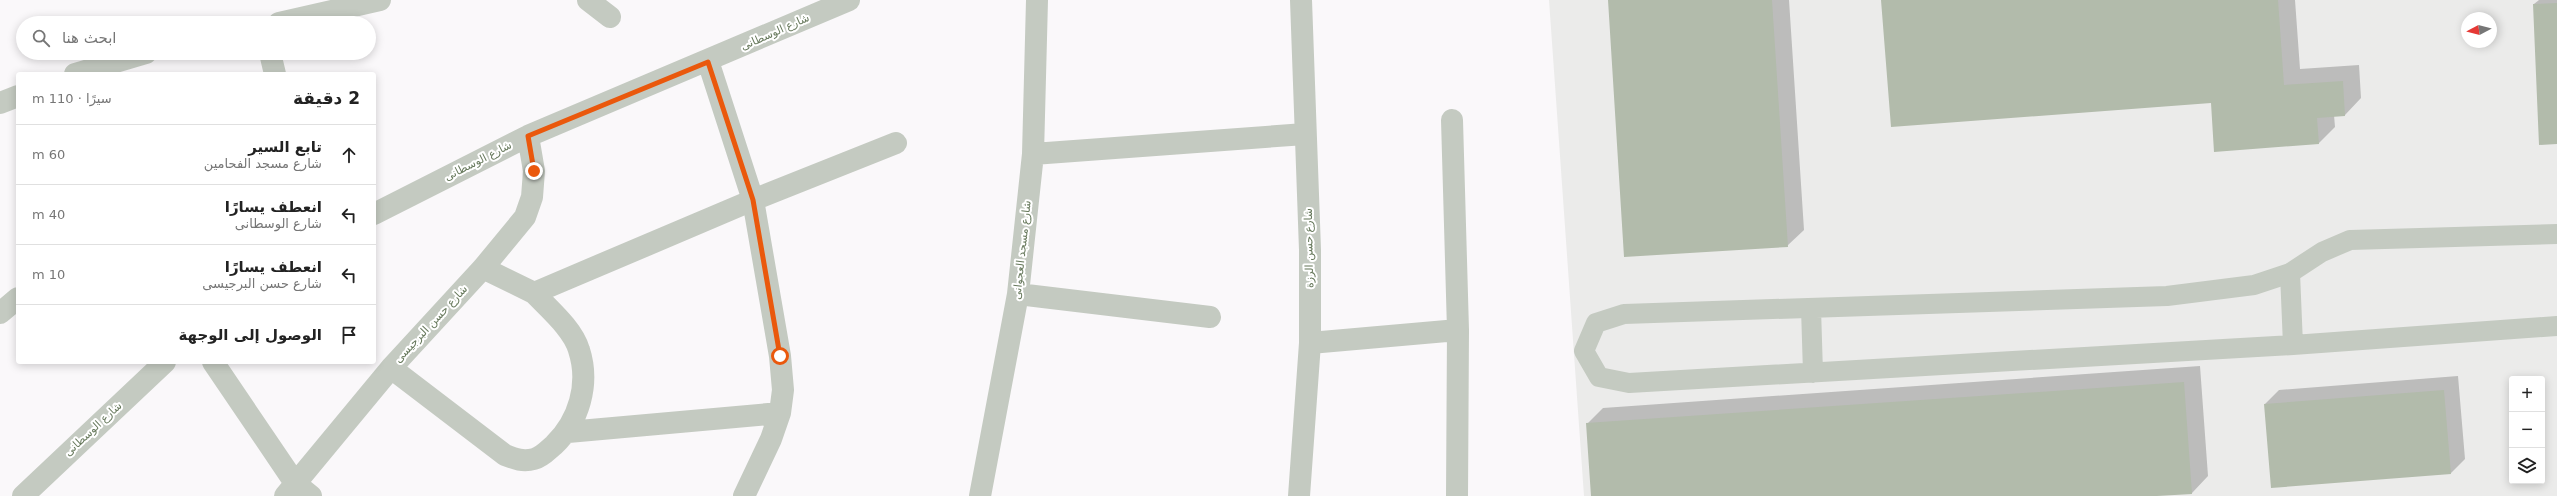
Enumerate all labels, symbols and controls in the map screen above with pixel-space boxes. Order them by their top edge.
street label: شارع الوسطانى [739,11,811,53]
north arrow [2461,12,2497,48]
search box [16,16,376,60]
icon: search [30,27,52,49]
text: ابحث هنا [62,29,117,47]
text: 2 دقيقة [293,88,360,108]
text: سيرًا · 110 m [32,91,112,106]
text: تابع السير [248,138,322,156]
street label: شارع الوسطانى [442,138,514,184]
icon: ahead [338,144,360,166]
text: 60 m [32,147,65,162]
text: شارع مسجد الفحامين [204,156,322,171]
route end [525,162,543,180]
text: انعطف يسارًا [225,198,322,216]
street label: شارع مسجد العجوانى [1010,200,1034,300]
icon: left [338,204,360,226]
text: 40 m [32,207,65,222]
street label: شارع حسن الرزة [1302,208,1316,288]
text: شارع الوسطانى [235,216,322,231]
text: انعطف يسارًا [225,258,322,276]
icon: left [338,264,360,286]
text: 10 m [32,267,65,282]
text: شارع حسن البرجيسى [202,276,322,291]
street label: شارع حسن البرجيسى [392,283,470,365]
icon: arrive [338,324,360,346]
text: الوصول إلى الوجهة [179,326,322,344]
route start [771,347,789,365]
map controls [2509,376,2545,484]
button: + [2509,376,2545,412]
street label: شارع الوسطانى [62,399,124,459]
button: − [2509,412,2545,448]
button: layers [2509,448,2545,484]

